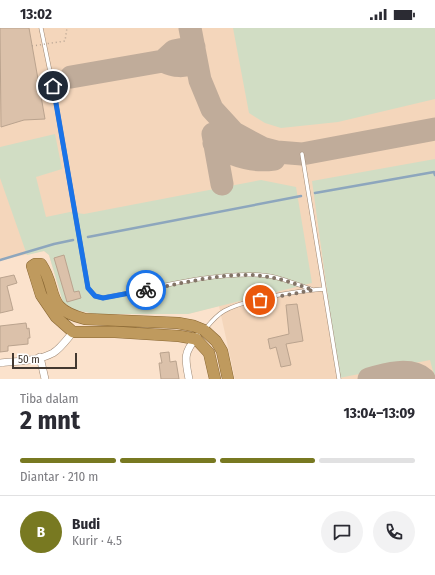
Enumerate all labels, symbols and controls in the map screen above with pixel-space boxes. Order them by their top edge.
text: 13:02 [20,5,52,23]
pin [36,69,70,103]
icon: home [42,75,64,97]
courier [126,270,166,310]
icon: bike [135,279,157,301]
pin [243,283,277,317]
icon: bag [249,289,271,311]
scale bar [12,351,77,370]
text: 50 m [18,353,40,366]
text: Tiba dalam [20,391,78,406]
text: 13:04–13:09 [343,404,415,422]
text: 2 mnt [20,405,80,436]
text: Diantar · 210 m [20,469,98,484]
button: chat [321,511,363,553]
button: phone [373,511,415,553]
text: Budi [72,515,100,533]
text: B [37,523,45,541]
text: Kurir · 4.5 [72,533,122,548]

